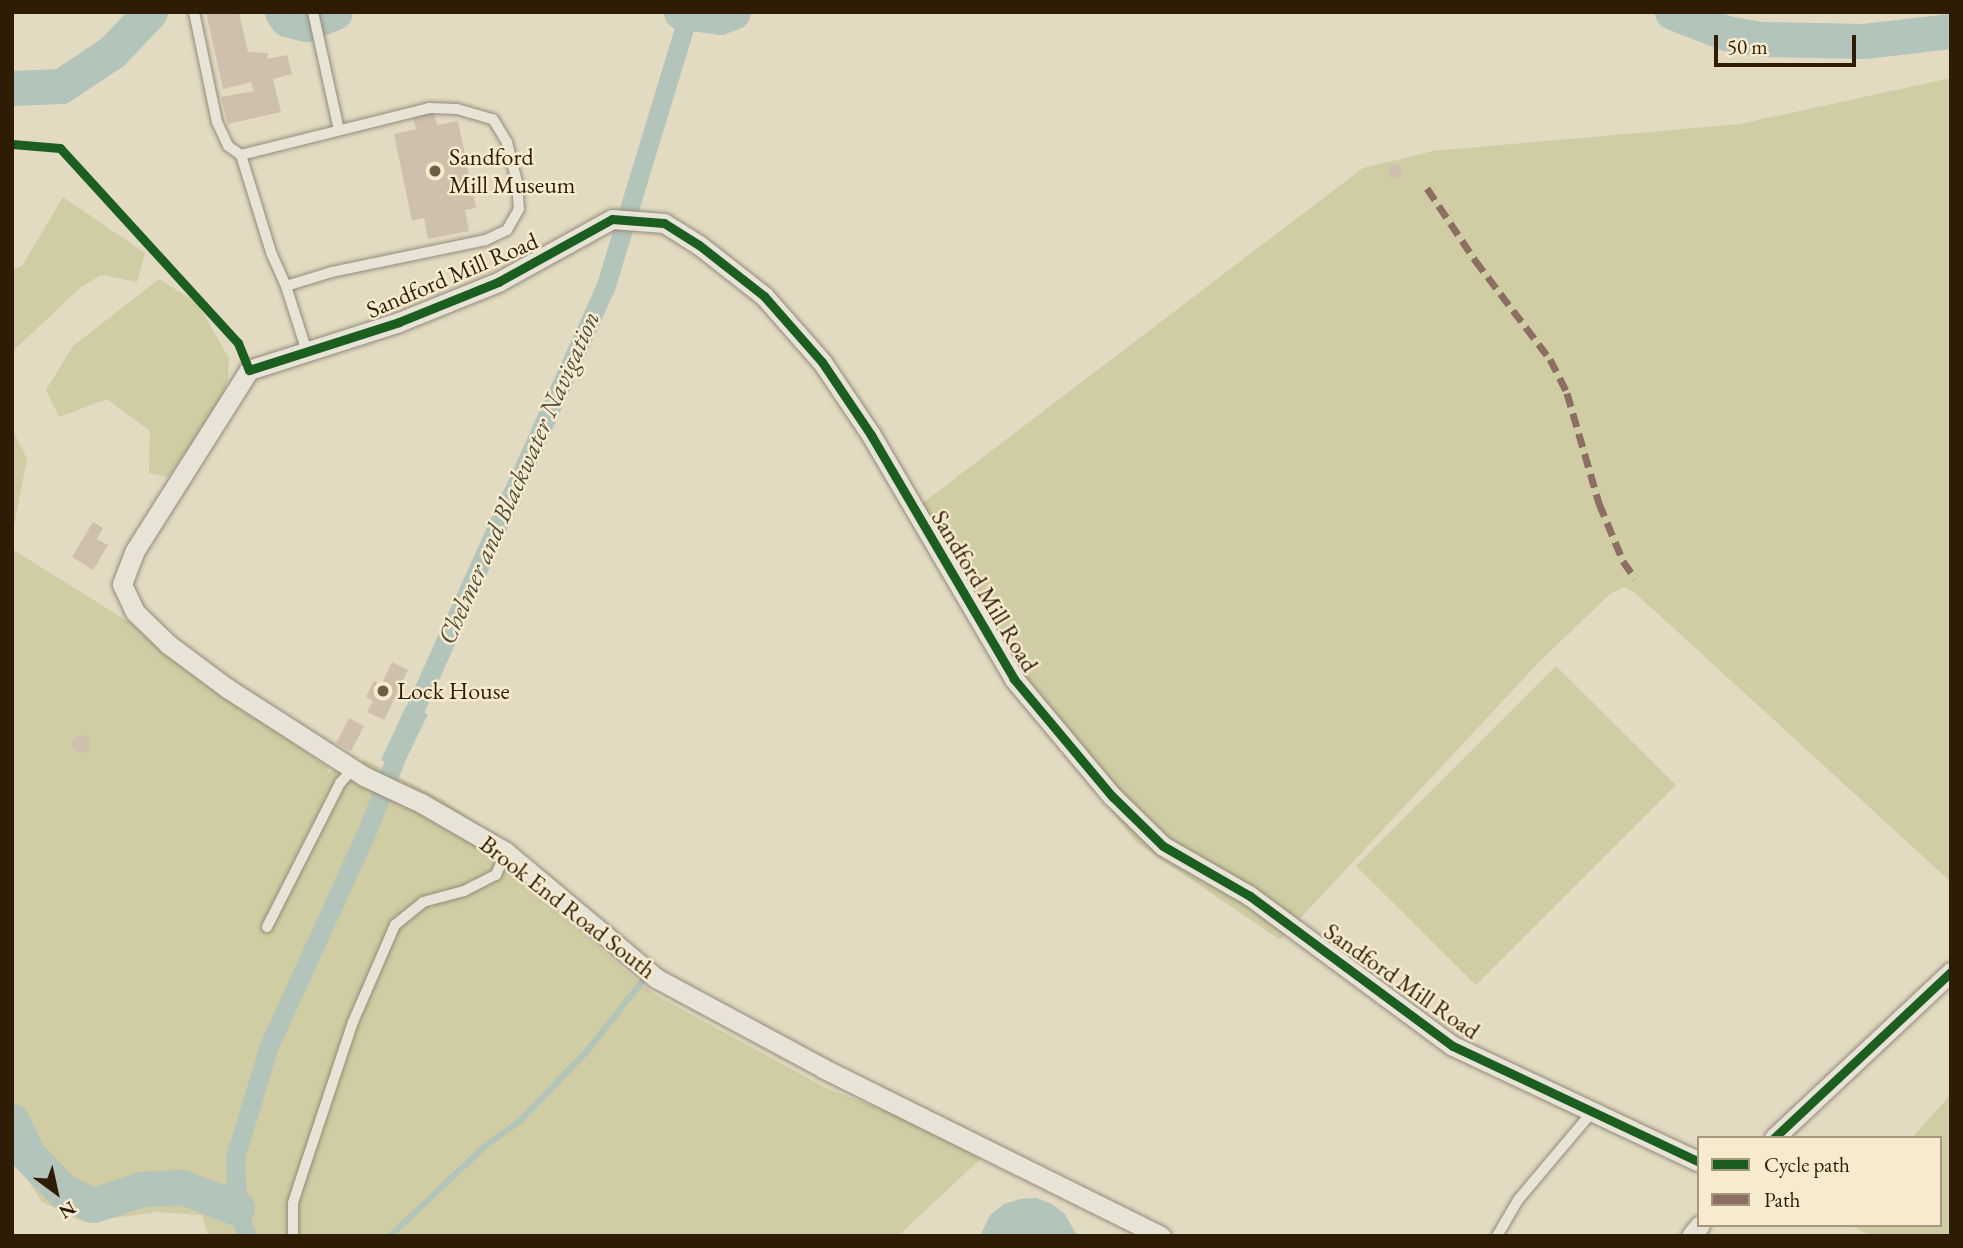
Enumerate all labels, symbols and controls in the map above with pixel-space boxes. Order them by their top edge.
scale bar [1718,21,1860,65]
text: 50 m [1727,33,1768,60]
place label: Sandford Mill Museum [449,143,576,199]
marker: Sandford Mill Museum [427,163,443,179]
street label: Sandford Mill Road [362,226,542,324]
water label: Chelmer and Blackwater Navigation [431,307,607,649]
street label: Sandford Mill Road [925,505,1045,677]
place label: Lock House [397,677,510,705]
marker: Lock House [375,683,391,699]
street label: Brook End Road South [474,829,662,985]
street label: Sandford Mill Road [1319,917,1485,1045]
legend [1697,1136,1942,1227]
text: Cycle path [1764,1151,1850,1178]
north arrow [21,1157,91,1227]
text: Path [1764,1186,1800,1213]
text: N [54,1195,81,1225]

